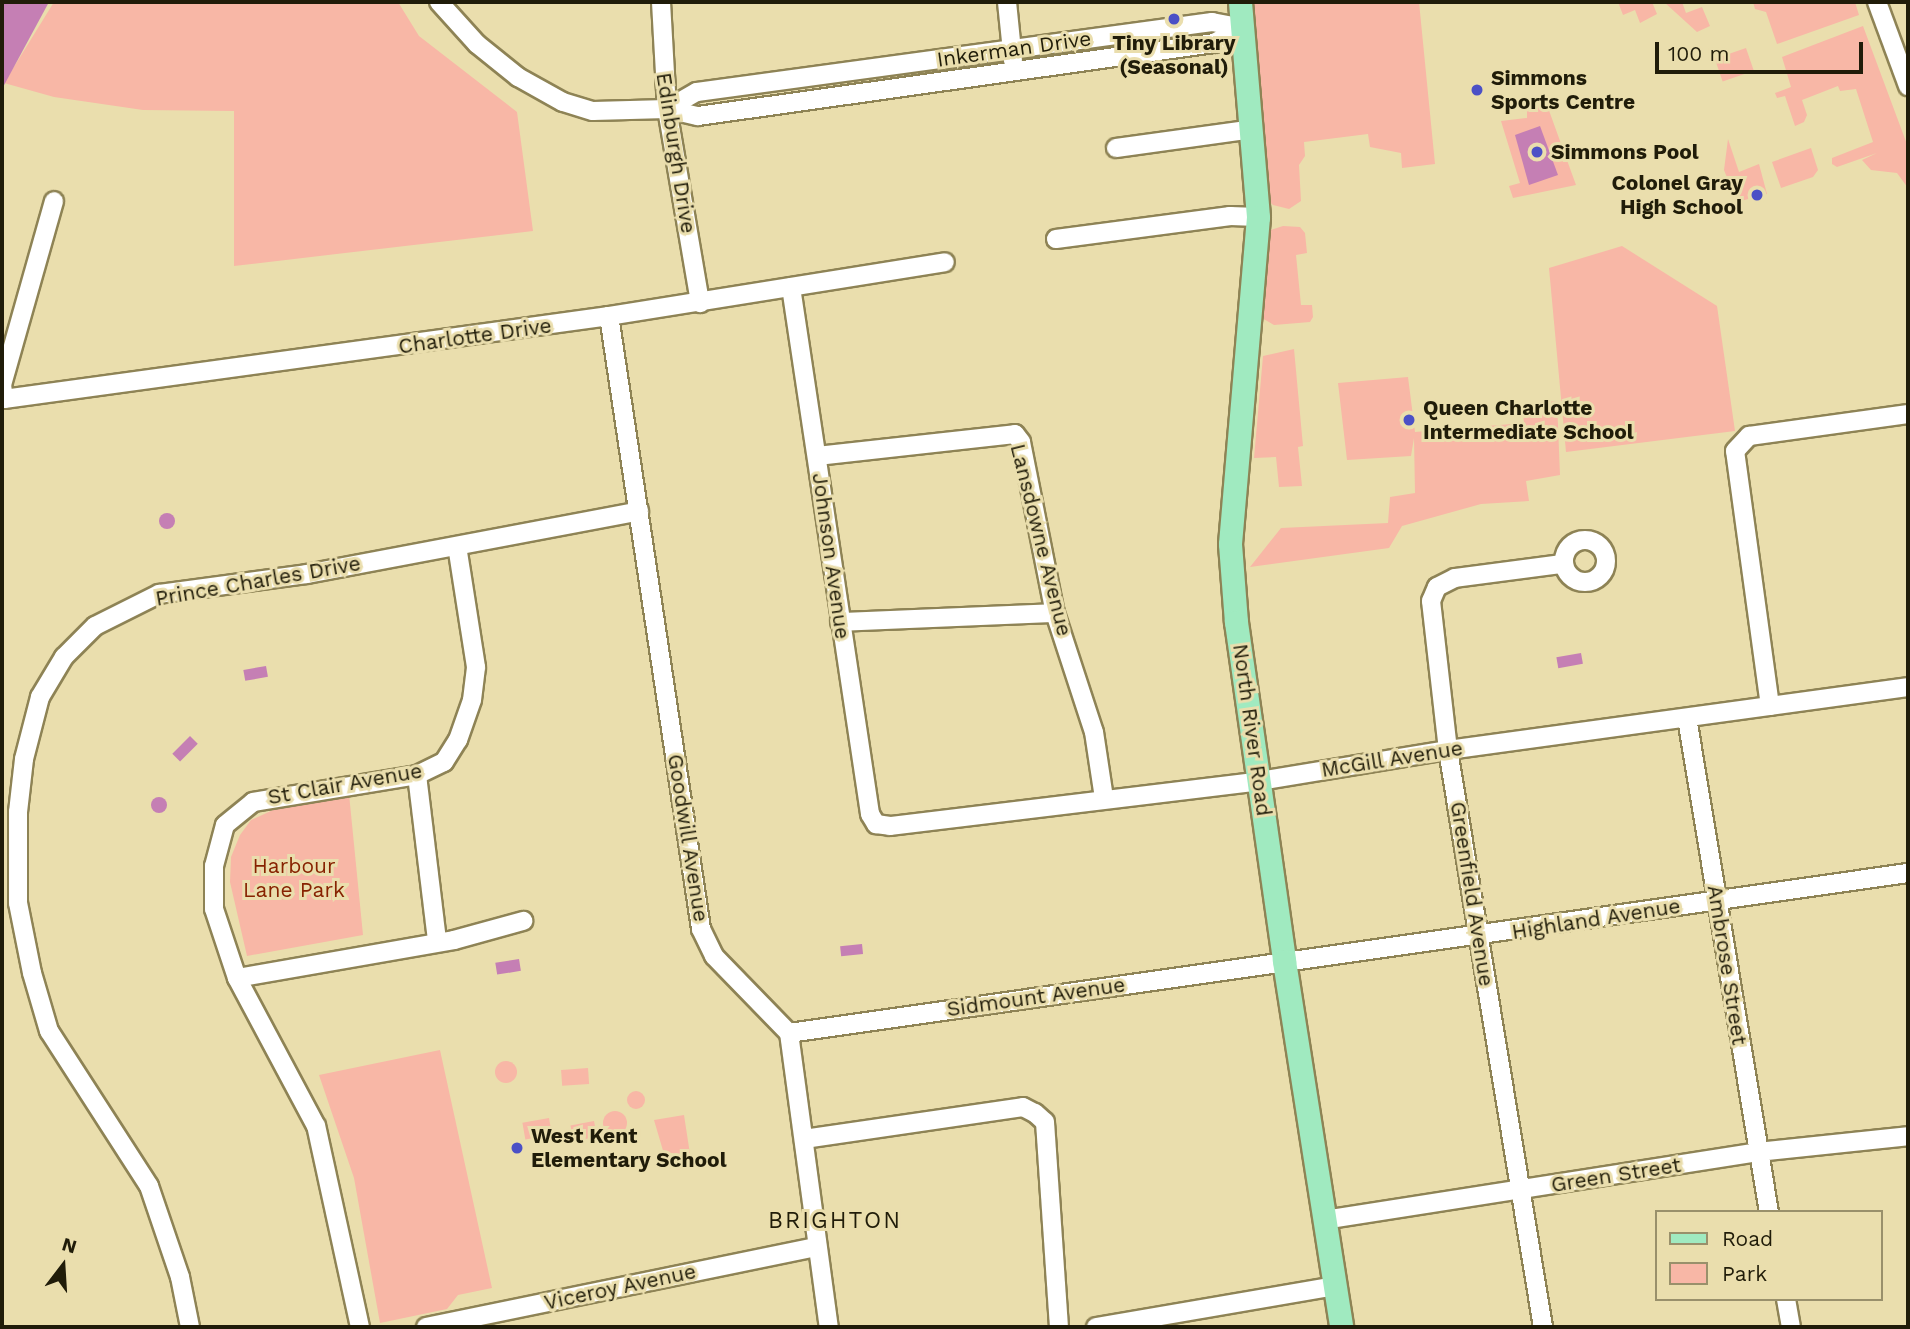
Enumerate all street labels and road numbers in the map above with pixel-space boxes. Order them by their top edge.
street label: Inkerman Drive [935,26,1093,72]
street label: Edinburgh Drive [651,71,701,235]
street label: Charlotte Drive [397,313,553,359]
street label: Lansdowne Avenue [1005,441,1077,639]
street label: Johnson Avenue [807,471,855,641]
street label: Prince Charles Drive [153,551,363,611]
street label: North River Road [1227,642,1277,818]
street label: McGill Avenue [1319,735,1465,783]
street label: Goodwill Avenue [662,752,714,924]
street label: St Clair Avenue [265,758,425,810]
street label: Greenfield Avenue [1445,799,1499,989]
street label: Ambrose Street [1702,883,1752,1047]
street label: Highland Avenue [1510,893,1682,945]
street label: Sidmount Avenue [945,972,1127,1022]
street label: Green Street [1549,1152,1683,1198]
street label: Viceroy Avenue [541,1258,699,1316]

